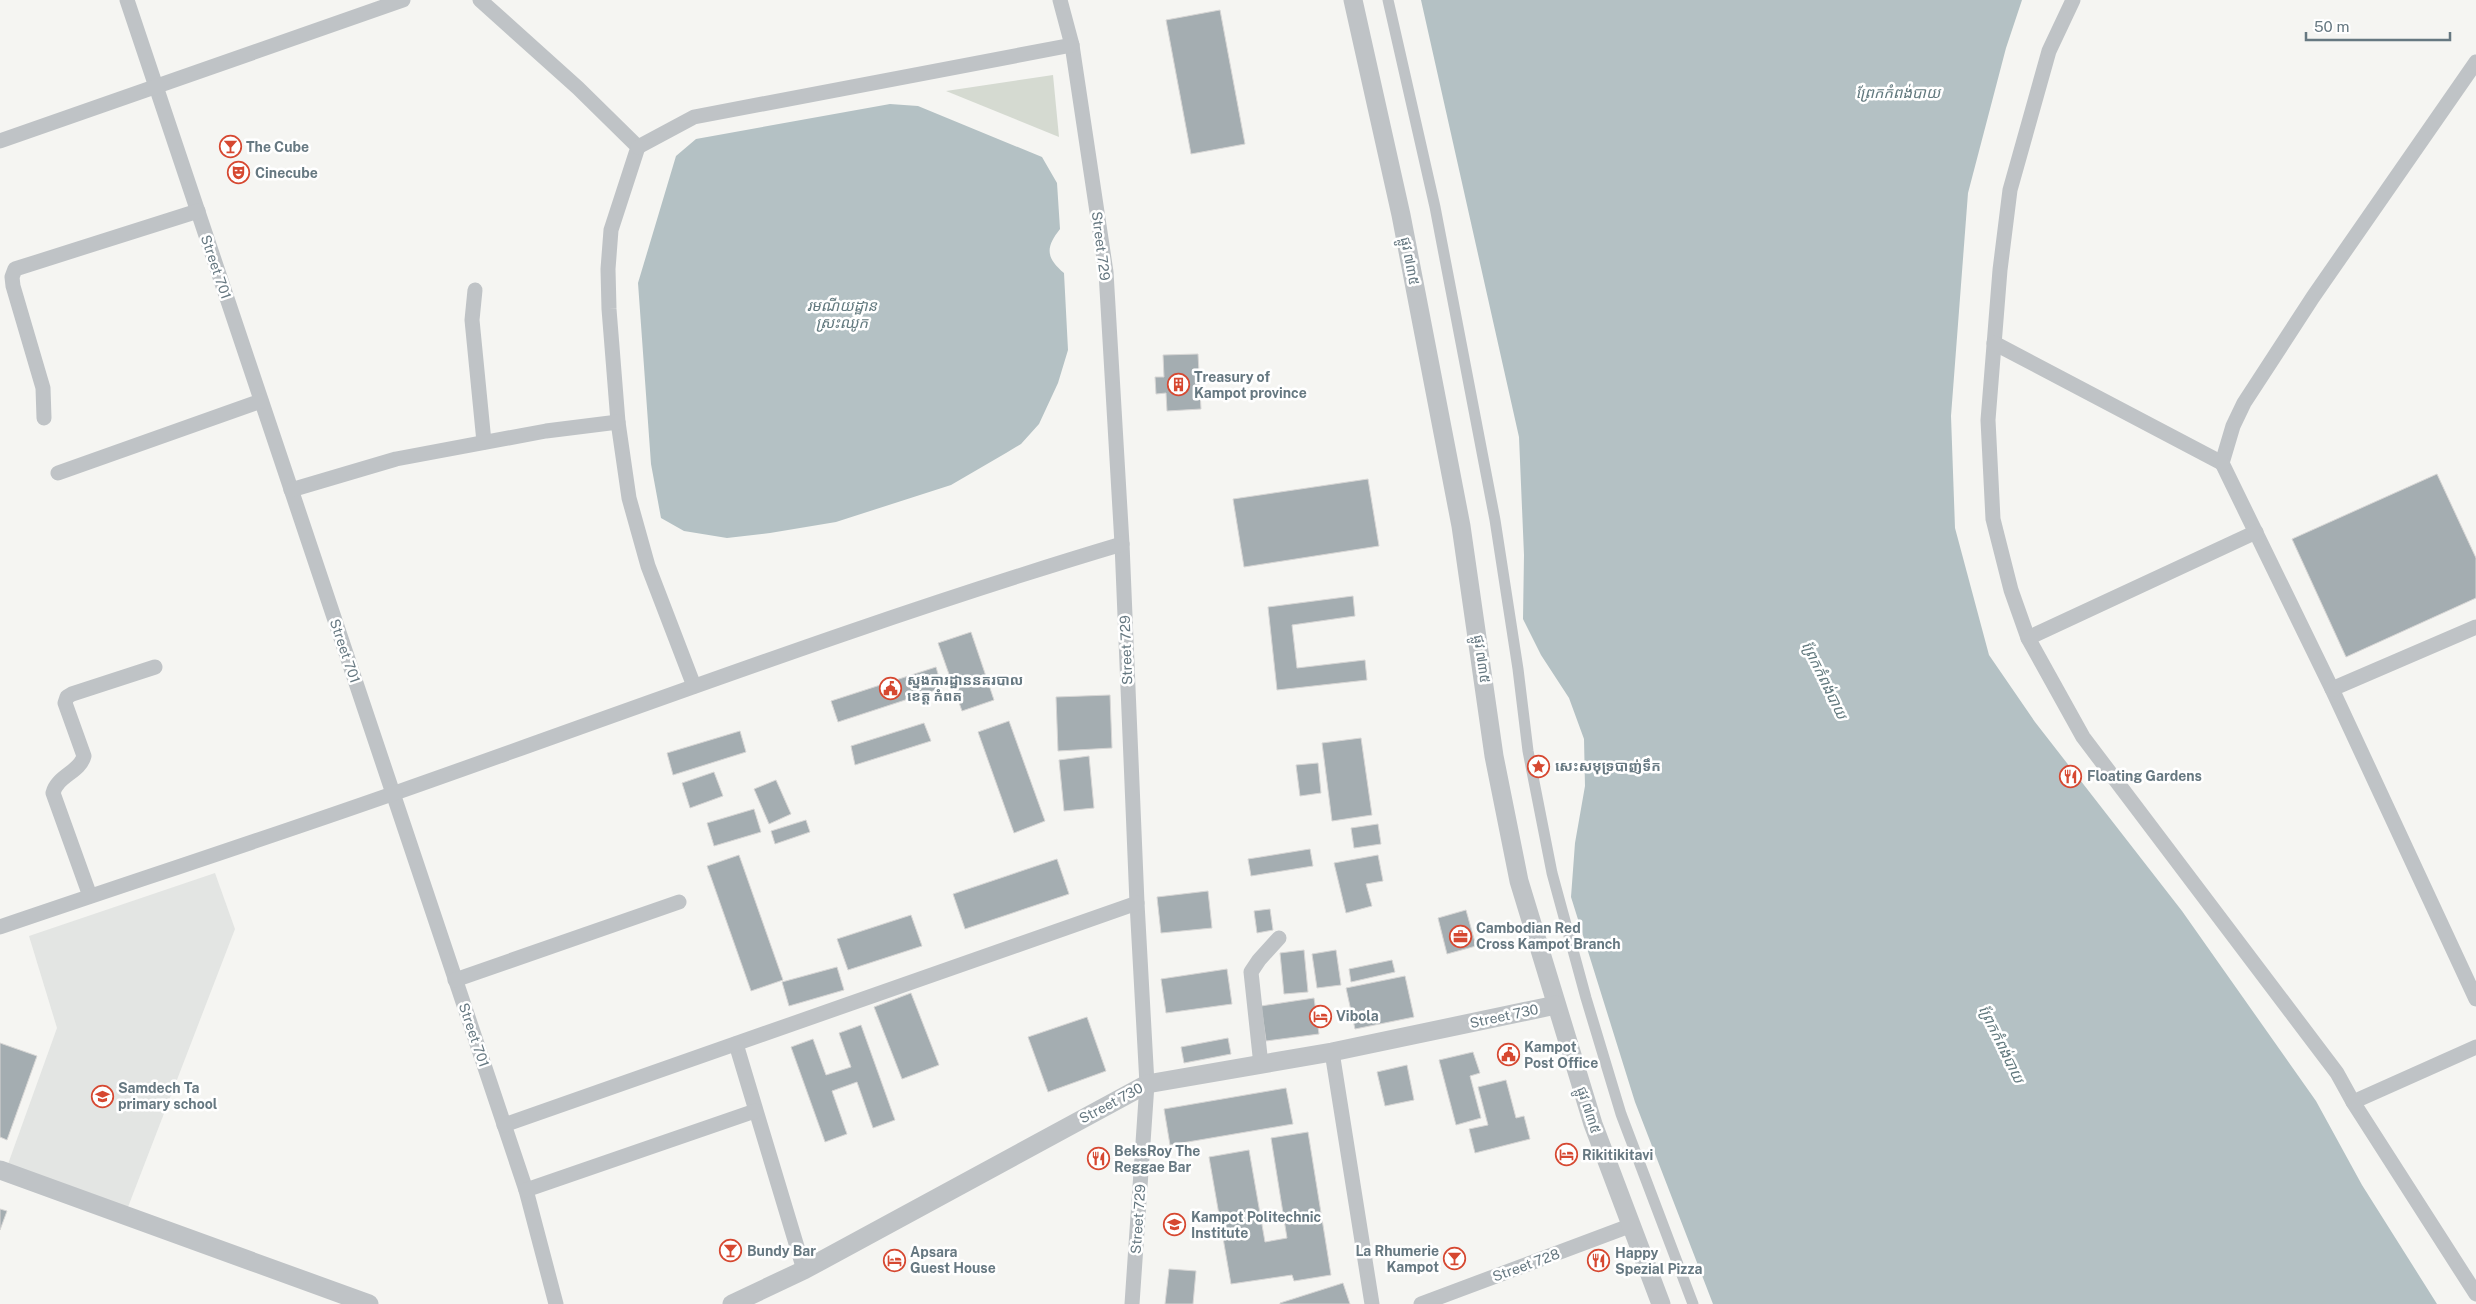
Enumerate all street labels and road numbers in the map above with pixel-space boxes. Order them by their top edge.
street label: Street 729 [1089,210,1113,282]
street label: Street 701 [198,233,234,301]
street label: ផ្លូវ ៧៣៥ [1393,236,1423,287]
street label: Street 729 [1117,615,1135,685]
street label: Street 701 [327,617,363,685]
street label: ផ្លូវ ៧៣៥ [1467,634,1493,685]
street label: Street 701 [456,1001,492,1069]
street label: Street 730 [1468,1001,1540,1031]
street label: Street 730 [1076,1080,1146,1126]
street label: ផ្លូវ ៧៣៥ [1570,1084,1604,1137]
street label: Street 729 [1128,1183,1148,1254]
street label: Street 728 [1490,1245,1562,1285]

